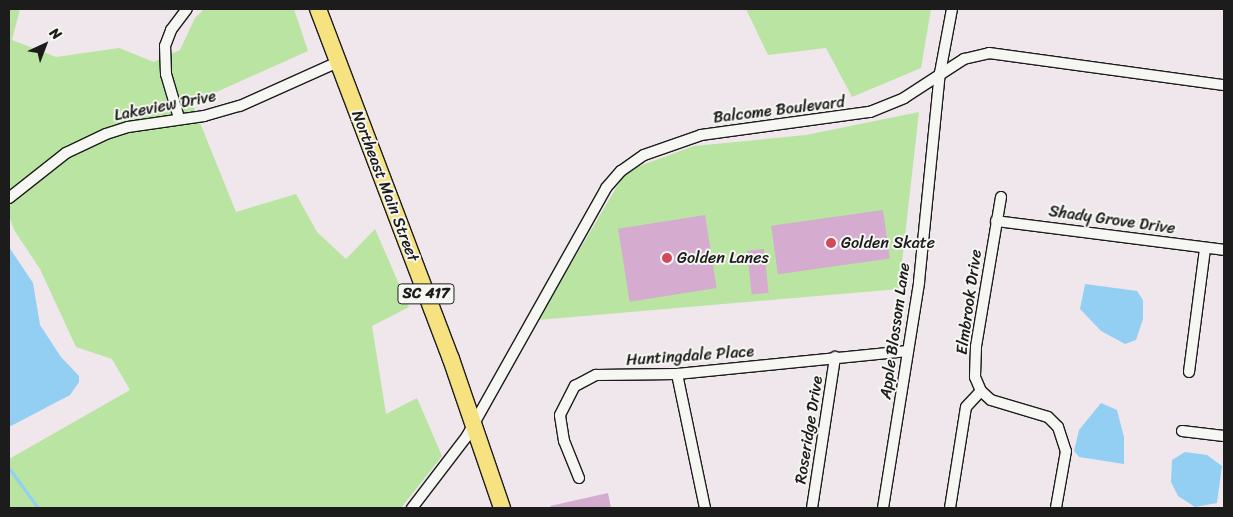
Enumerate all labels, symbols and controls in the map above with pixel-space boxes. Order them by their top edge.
north arrow [20,20,70,70]
text: N [43,21,68,46]
street label: Lakeview Drive [112,87,218,125]
street label: Balcome Boulevard [712,92,846,128]
street label: Northeast Main Street [347,108,423,264]
street label: Shady Grove Drive [1047,202,1177,238]
place label: Golden Skate [841,233,935,253]
marker: Golden Skate [825,237,837,249]
place label: Golden Lanes [677,248,769,268]
street label: Elmbrook Drive [952,248,986,356]
marker: Golden Lanes [661,252,673,264]
street label: Apple Blossom Lane [876,261,914,401]
road number: SC 417 [397,282,455,306]
street label: Huntingdale Place [625,342,755,370]
street label: Roseridge Drive [791,374,827,486]

